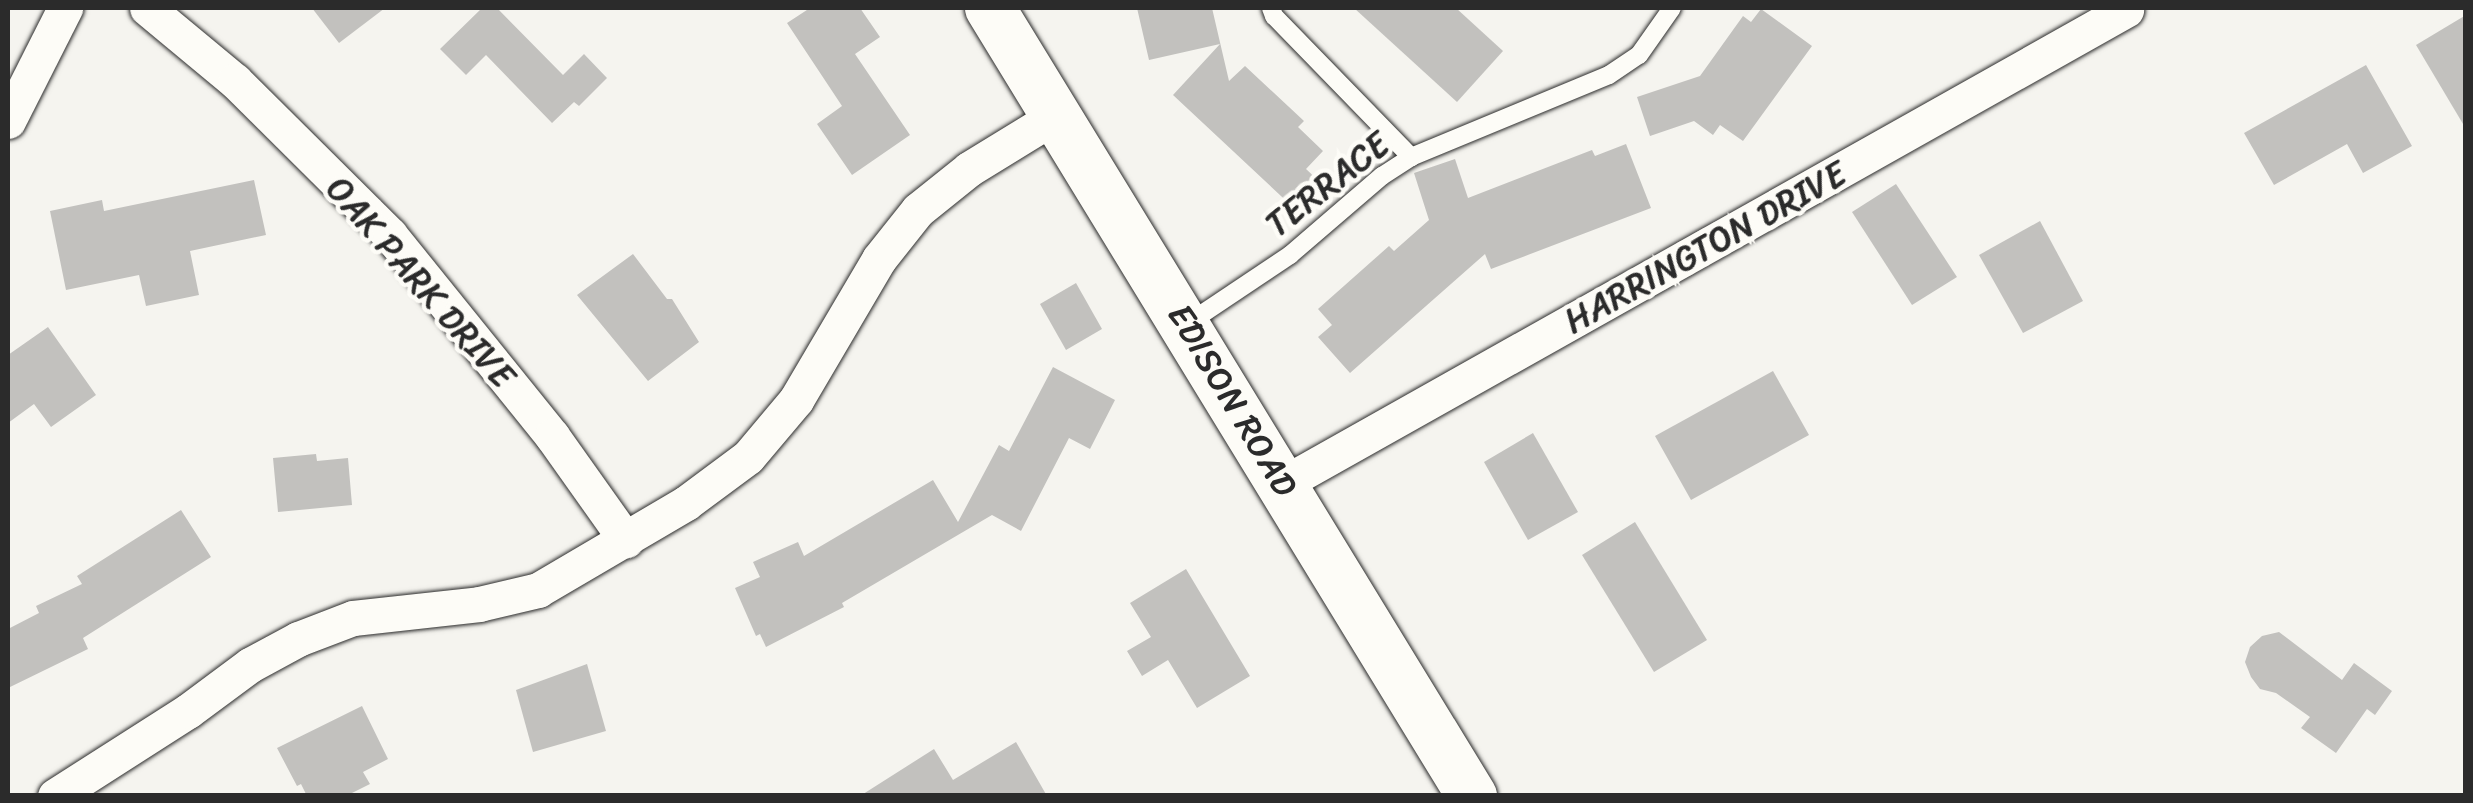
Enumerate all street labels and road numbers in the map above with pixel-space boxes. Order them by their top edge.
street label: TERRACE [1257,123,1397,245]
street label: HARRINGTON DRIVE [1556,152,1854,342]
street label: OAK PARK DRIVE [318,168,524,396]
street label: EDISON ROAD [1159,296,1307,504]

